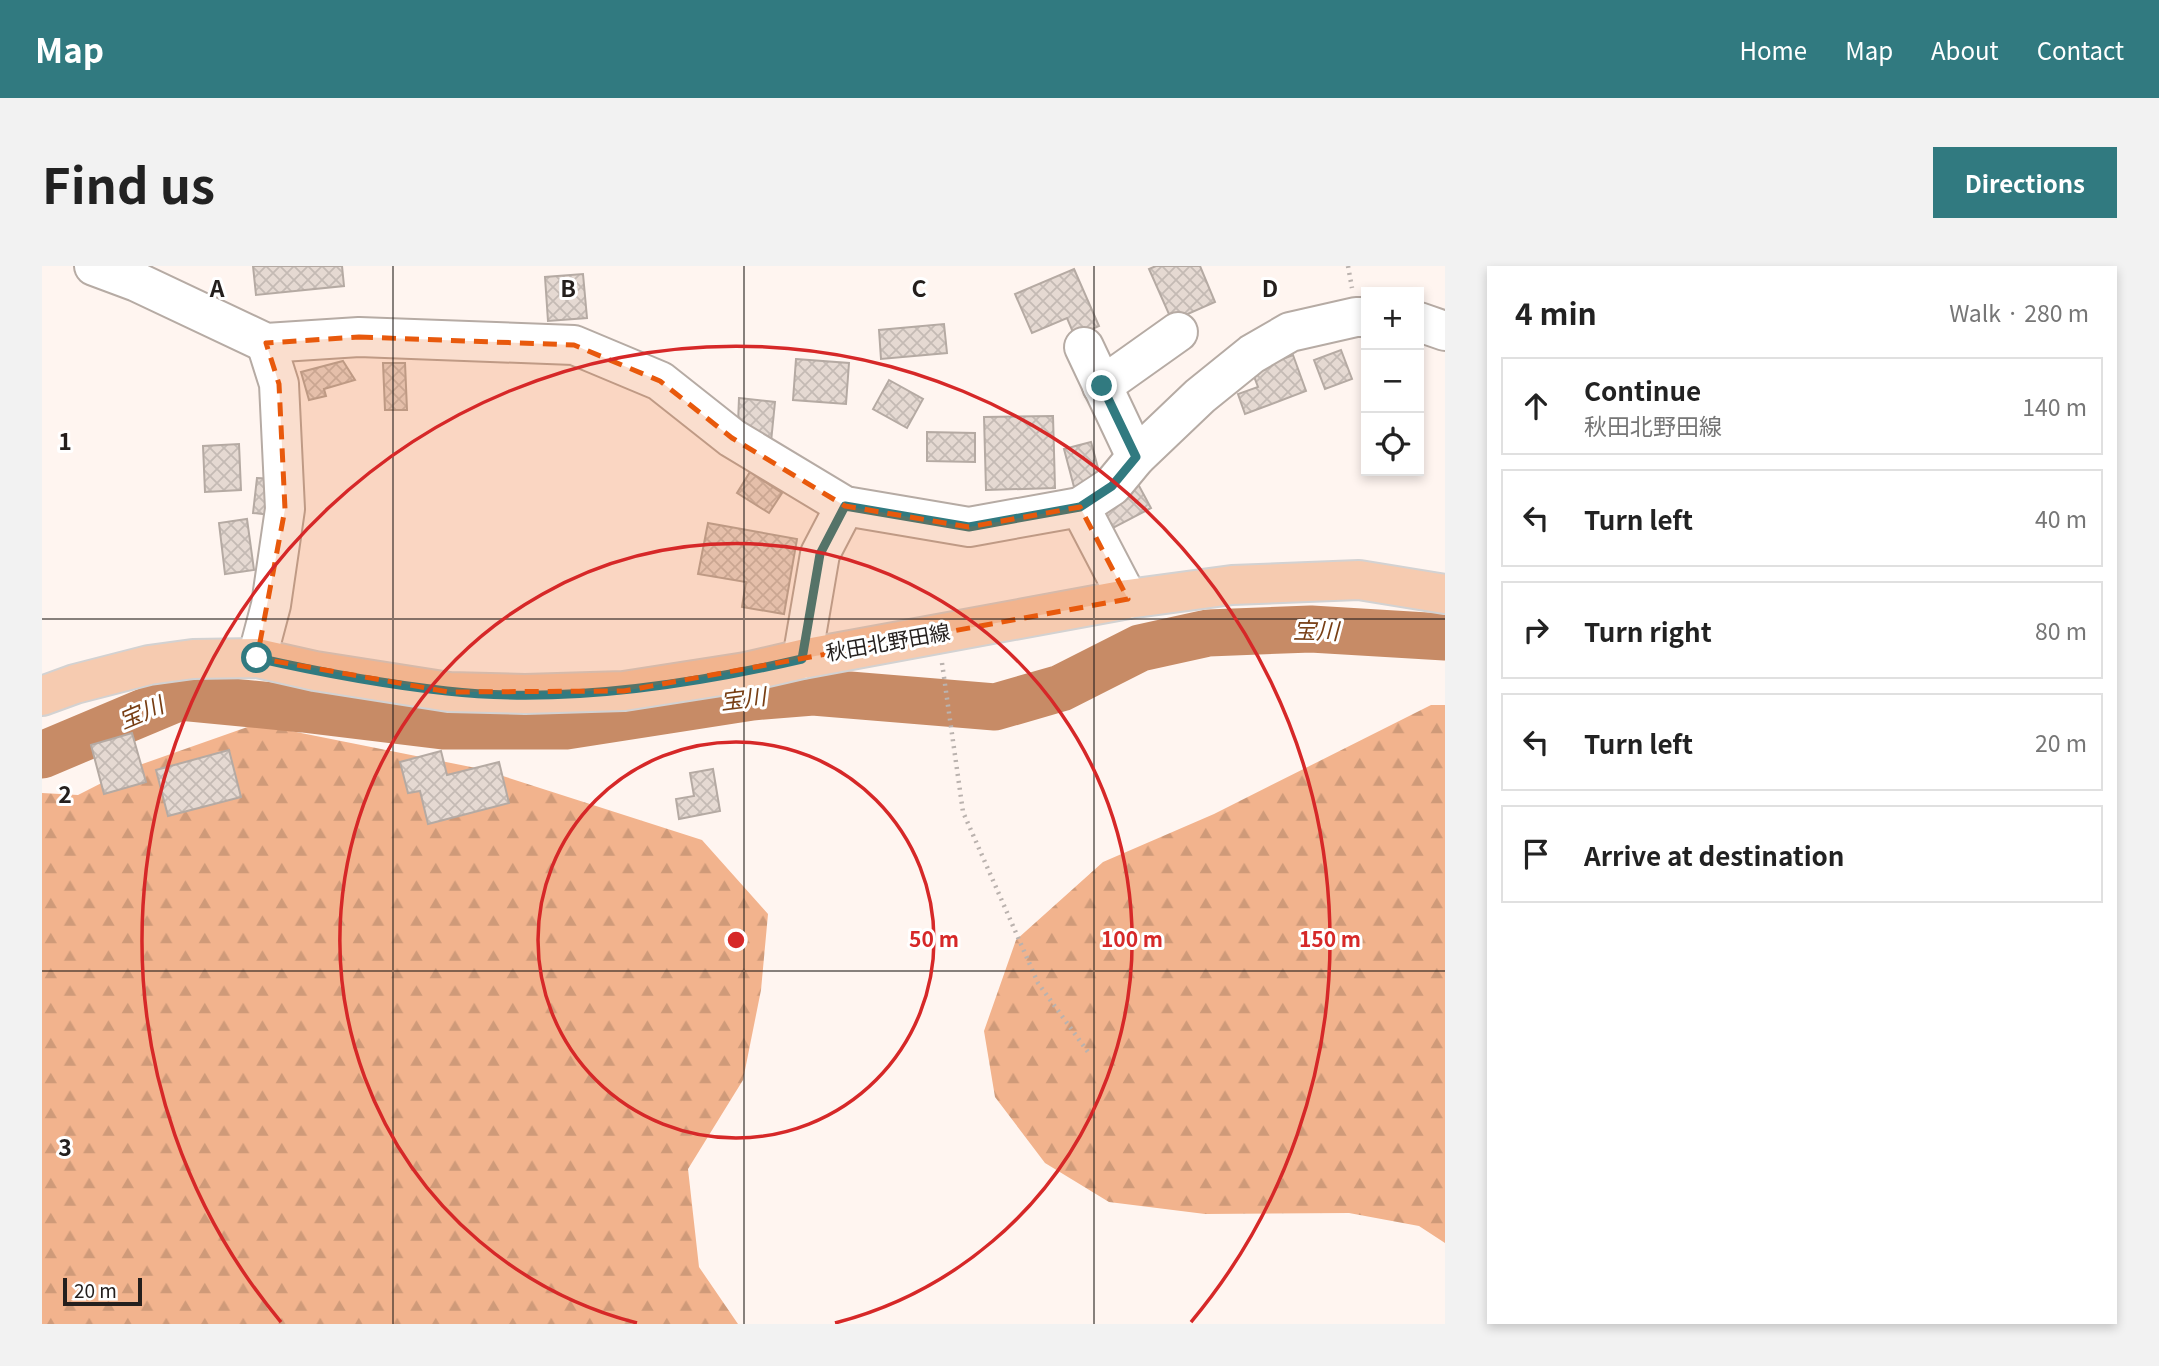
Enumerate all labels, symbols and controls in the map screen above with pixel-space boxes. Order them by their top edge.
text: Map [35,25,104,73]
text: Home [1740,32,1807,67]
text: Map [1845,32,1893,67]
text: About [1931,32,1999,67]
text: Contact [2037,32,2124,67]
text: Find us [42,147,215,218]
button: Directions [1933,147,2117,218]
text: A [209,270,225,304]
text: B [560,270,576,304]
text: C [911,270,927,304]
text: D [1262,270,1278,304]
map controls [1361,287,1424,476]
button: + [1361,287,1424,350]
text: 4 min [1515,290,1597,334]
text: Walk · 280 m [1949,295,2089,329]
button: − [1361,350,1424,413]
route end [1086,370,1117,401]
text: Continue [1584,371,1701,408]
icon: ahead [1517,387,1555,425]
text: 140 m [2022,389,2087,423]
text: 秋田北野田線 [1584,408,1722,442]
button: locate [1361,413,1424,476]
text: 1 [58,423,72,457]
icon: left [1517,499,1555,537]
text: Turn left [1584,500,1693,537]
text: 40 m [2035,501,2087,535]
icon: right [1517,611,1555,649]
water label: 宝川 [1293,612,1342,646]
text: Turn right [1584,612,1712,649]
text: 80 m [2035,613,2087,647]
street label: 秋田北野田線 [823,615,952,667]
route start [241,642,272,673]
water label: 宝川 [718,677,771,717]
water label: 宝川 [112,685,171,736]
icon: left [1517,723,1555,761]
text: Turn left [1584,724,1693,761]
text: 20 m [2035,725,2087,759]
text: 2 [58,776,72,810]
icon: arrive [1517,835,1555,873]
text: Arrive at destination [1584,836,1845,873]
text: 50 m [909,923,959,953]
text: 100 m [1101,923,1163,953]
text: 150 m [1299,923,1361,953]
centre of rings [724,928,748,952]
text: 3 [58,1129,72,1163]
scale bar [63,1275,142,1307]
text: 20 m [74,1276,117,1303]

